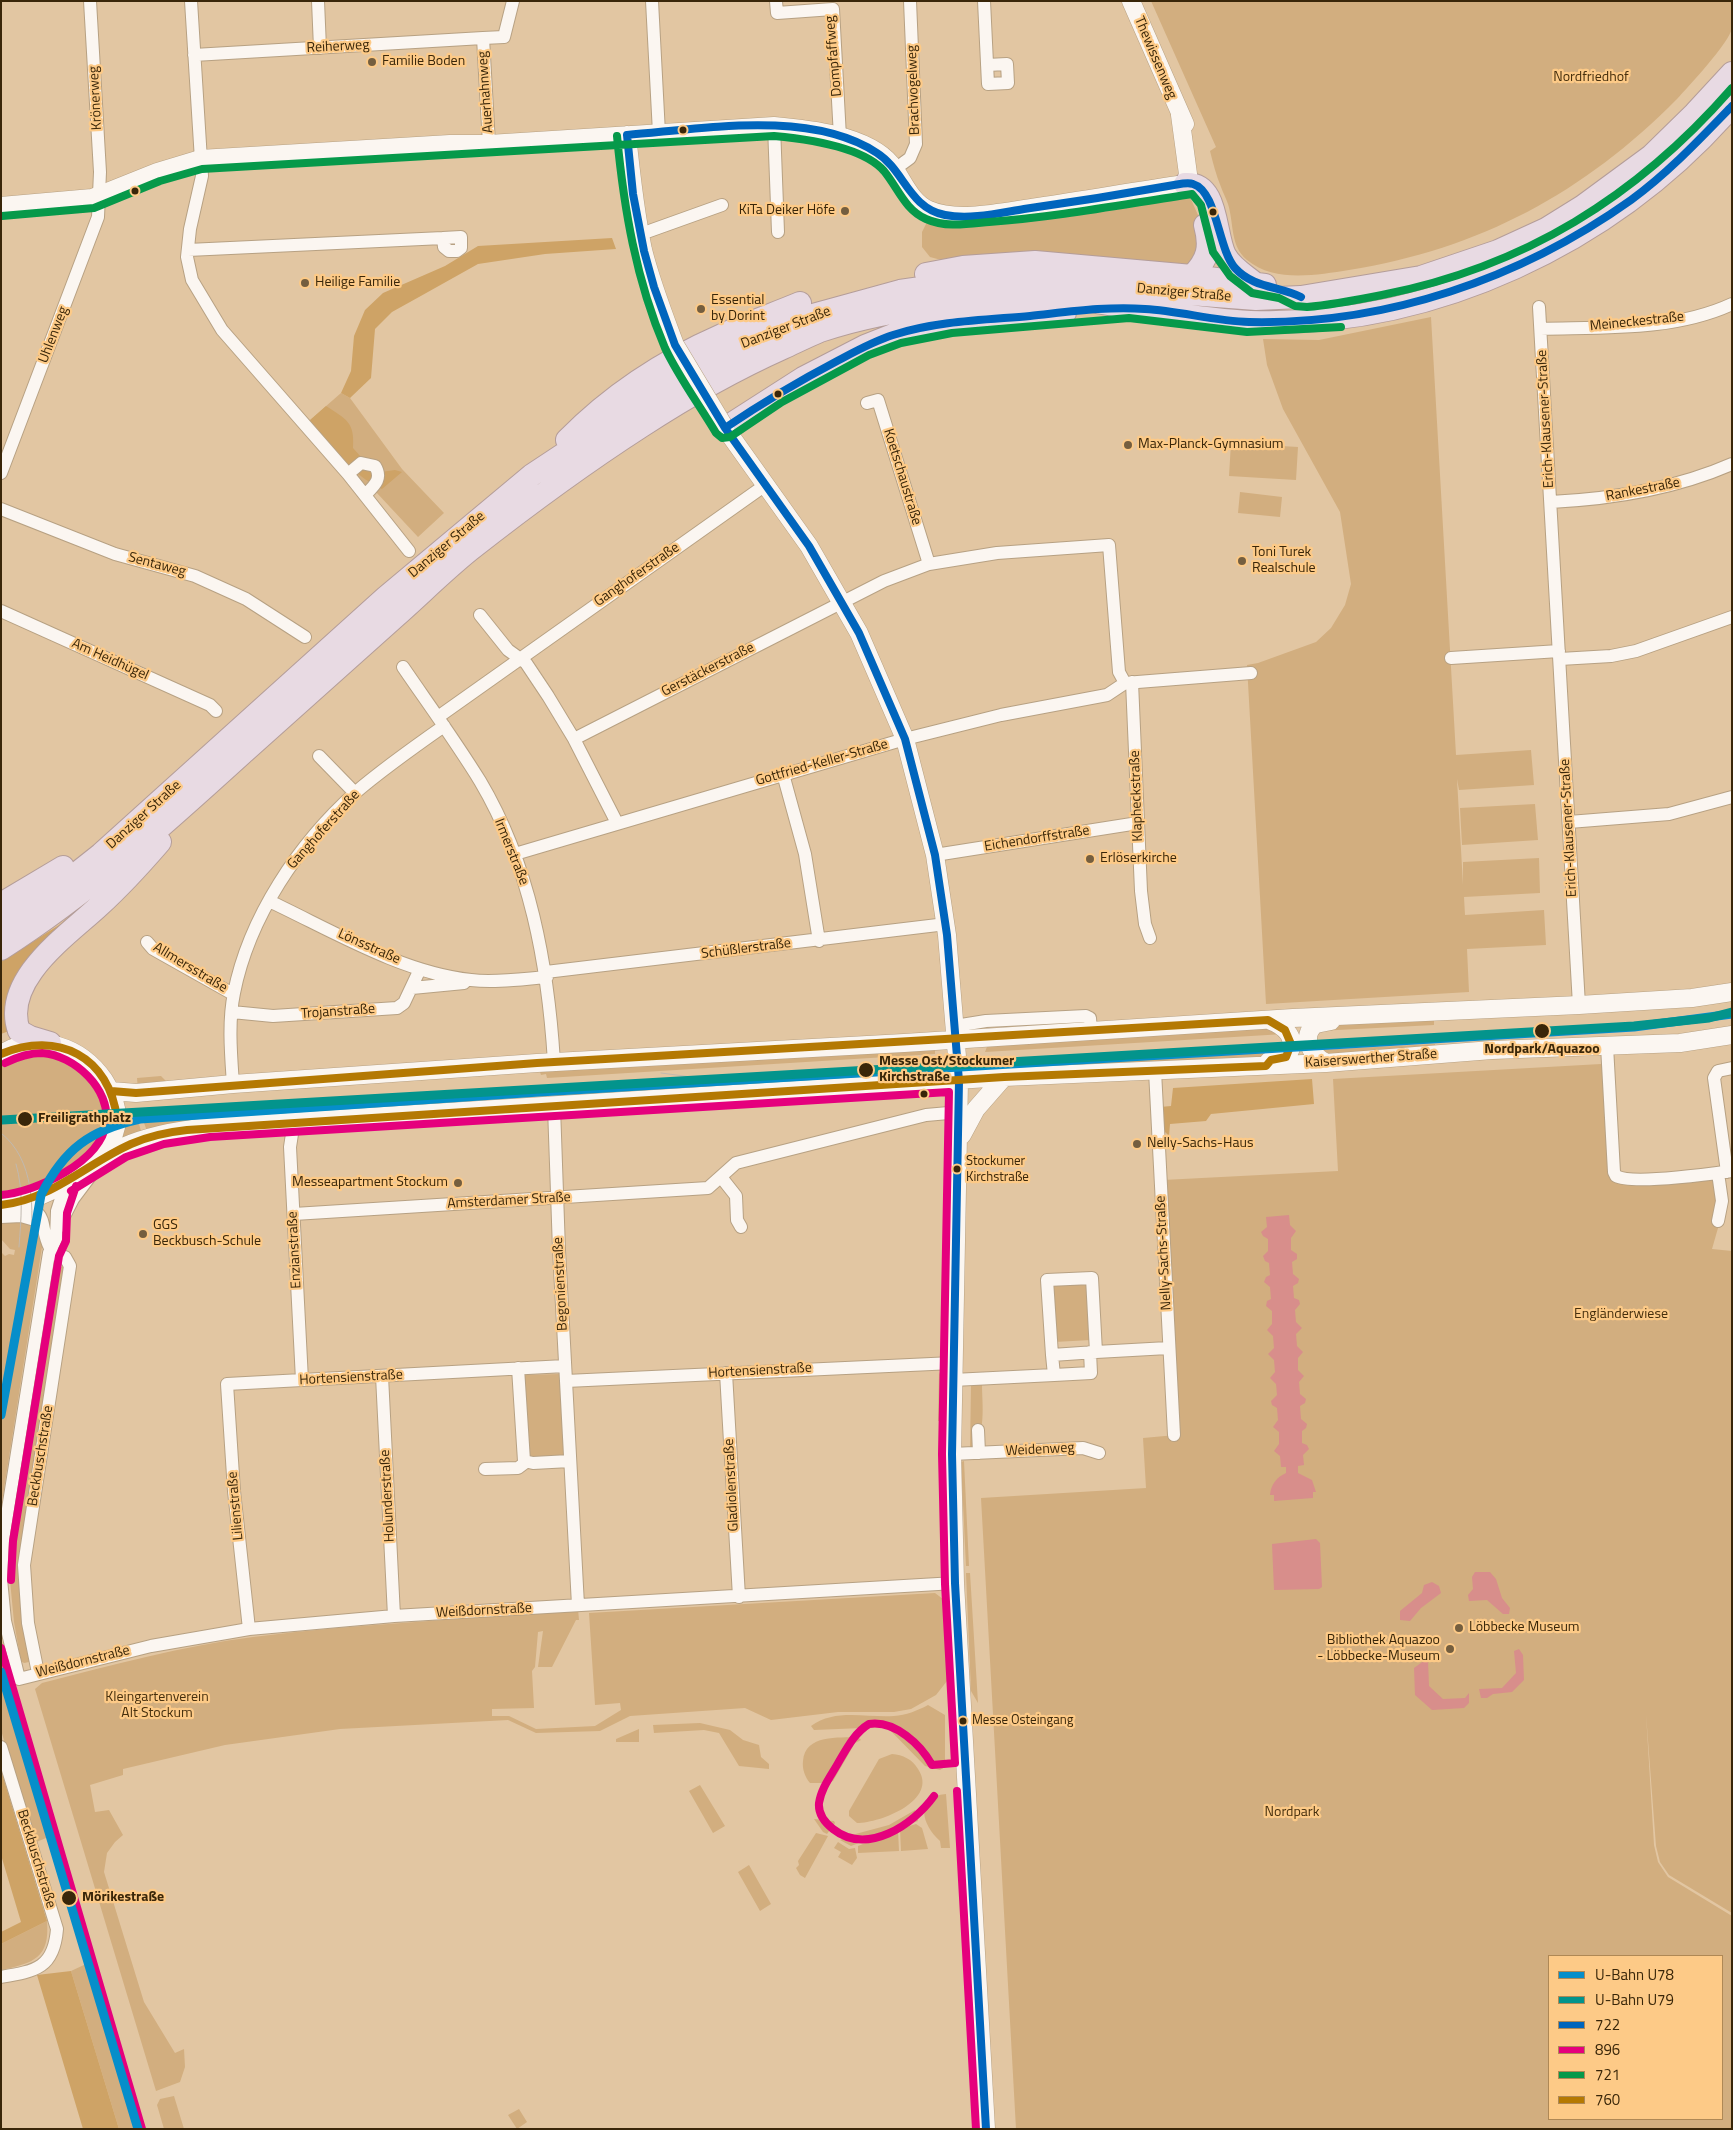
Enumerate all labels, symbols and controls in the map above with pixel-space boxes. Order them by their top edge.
street label: Thewissenweg [1130,14,1180,102]
street label: Dompfaffweg [822,15,846,97]
street label: Reiherweg [306,37,370,57]
street label: Brachvogelweg [904,45,924,135]
street label: Auerhahnweg [475,50,497,134]
place label: Familie Boden [382,54,465,70]
marker: Familie Boden [366,56,378,68]
street label: Krönerweg [86,65,106,131]
park label: Nordfriedhof [1553,70,1629,86]
unlabelled marker [678,125,688,135]
unlabelled marker [130,186,140,196]
place label: KiTa Deiker Höfe [739,203,835,219]
marker: KiTa Deiker Höfe [839,205,851,217]
unlabelled marker [1208,207,1218,217]
place label: Heilige Familie [315,275,400,291]
marker: Heilige Familie [299,277,311,289]
street label: Danziger Straße [1136,281,1232,305]
place label: Essential by Dorint [711,293,765,326]
marker: Essential by Dorint [695,303,707,315]
street label: Danziger Straße [739,303,833,353]
street label: Uhlenweg [36,304,72,366]
street label: Meineckestraße [1589,309,1685,335]
street label: Erich-Klausener-Straße [1534,349,1558,489]
unlabelled marker [773,389,783,399]
street label: Koetschaustraße [879,427,925,527]
place label: Max-Planck-Gymnasium [1138,437,1284,453]
marker: Max-Planck-Gymnasium [1122,439,1134,451]
street label: Rankestraße [1605,475,1681,505]
street label: Danziger Straße [405,508,489,582]
street label: Ganghoferstraße [591,539,683,611]
place label: Toni Turek Realschule [1252,545,1316,578]
street label: Sentaweg [126,549,188,581]
marker: Toni Turek Realschule [1236,555,1248,567]
street label: Am Heidhügel [69,636,151,684]
street label: Gerstäckerstraße [659,639,757,701]
street label: Gottfried-Keller-Straße [754,736,890,790]
street label: Klapheckstraße [1127,750,1147,842]
street label: Erich-Klausener-Straße [1557,758,1581,898]
street label: Danziger Straße [103,777,185,853]
street label: Ganghoferstraße [284,787,364,873]
street label: Irmerstraße [490,816,532,888]
street label: Eichendorffstraße [983,822,1091,856]
place label: Erlöserkirche [1100,851,1177,867]
marker: Erlöserkirche [1084,853,1096,865]
street label: Lönsstraße [335,926,403,968]
street label: Schüßlerstraße [700,935,792,963]
street label: Allmersstraße [150,939,230,997]
street label: Trojanstraße [300,1001,376,1023]
marker: Nordpark/Aquazoo [1533,1022,1551,1040]
place label: Nordpark/Aquazoo [1484,1042,1600,1058]
street label: Kaiserswerther Straße [1304,1046,1438,1072]
place label: Messe Ost/Stockumer Kirchstraße [879,1054,1014,1086]
marker: Messe Ost/Stockumer Kirchstraße [857,1061,875,1079]
unlabelled marker [919,1089,929,1099]
marker: Freiligrathplatz [16,1110,34,1128]
place label: Freiligrathplatz [38,1111,131,1127]
place label: Nelly-Sachs-Haus [1147,1136,1253,1152]
marker: Nelly-Sachs-Haus [1131,1138,1143,1150]
place label: Stockumer Kirchstraße [966,1154,1029,1185]
marker: Stockumer Kirchstraße [952,1164,962,1174]
place label: Messeapartment Stockum [292,1175,448,1191]
marker: Messeapartment Stockum [452,1177,464,1189]
street label: Amsterdamer Straße [447,1189,571,1213]
street label: Nelly-Sachs-Straße [1153,1195,1175,1311]
street label: Enzianstraße [285,1211,305,1289]
place label: GGS Beckbusch-Schule [153,1218,261,1250]
marker: GGS Beckbusch-Schule [137,1228,149,1240]
street label: Begonienstraße [550,1237,572,1331]
park label: Engländerwiese [1574,1307,1668,1323]
street label: Hortensienstraße [708,1360,812,1382]
street label: Hortensienstraße [299,1367,403,1389]
street label: Beckbuschstraße [25,1404,57,1508]
street label: Gladiolenstraße [721,1438,743,1532]
street label: Weidenweg [1005,1440,1075,1460]
street label: Holunderstraße [377,1449,399,1543]
street label: Lilienstraße [225,1471,247,1541]
street label: Weißdornstraße [436,1600,532,1622]
place label: Löbbecke Museum [1469,1620,1580,1636]
marker: Löbbecke Museum [1453,1622,1465,1634]
place label: Bibliothek Aquazoo - Löbbecke-Museum [1317,1633,1440,1665]
street label: Weißdornstraße [34,1642,132,1682]
marker: Bibliothek Aquazoo - Löbbecke-Museum [1444,1643,1456,1655]
park label: Kleingartenverein Alt Stockum [105,1690,209,1722]
place label: Messe Osteingang [972,1713,1073,1729]
marker: Messe Osteingang [958,1716,968,1726]
park label: Nordpark [1265,1805,1319,1821]
street label: Beckbuschstraße [13,1808,59,1910]
marker: Mörikestraße [60,1889,78,1907]
place label: Mörikestraße [82,1890,164,1906]
legend [1548,1955,1723,2120]
text: U-Bahn U78 [1595,1963,1674,1986]
text: U-Bahn U79 [1595,1988,1674,2011]
text: 722 [1595,2013,1620,2036]
text: 896 [1595,2038,1620,2061]
text: 721 [1595,2063,1620,2086]
text: 760 [1595,2088,1620,2111]

